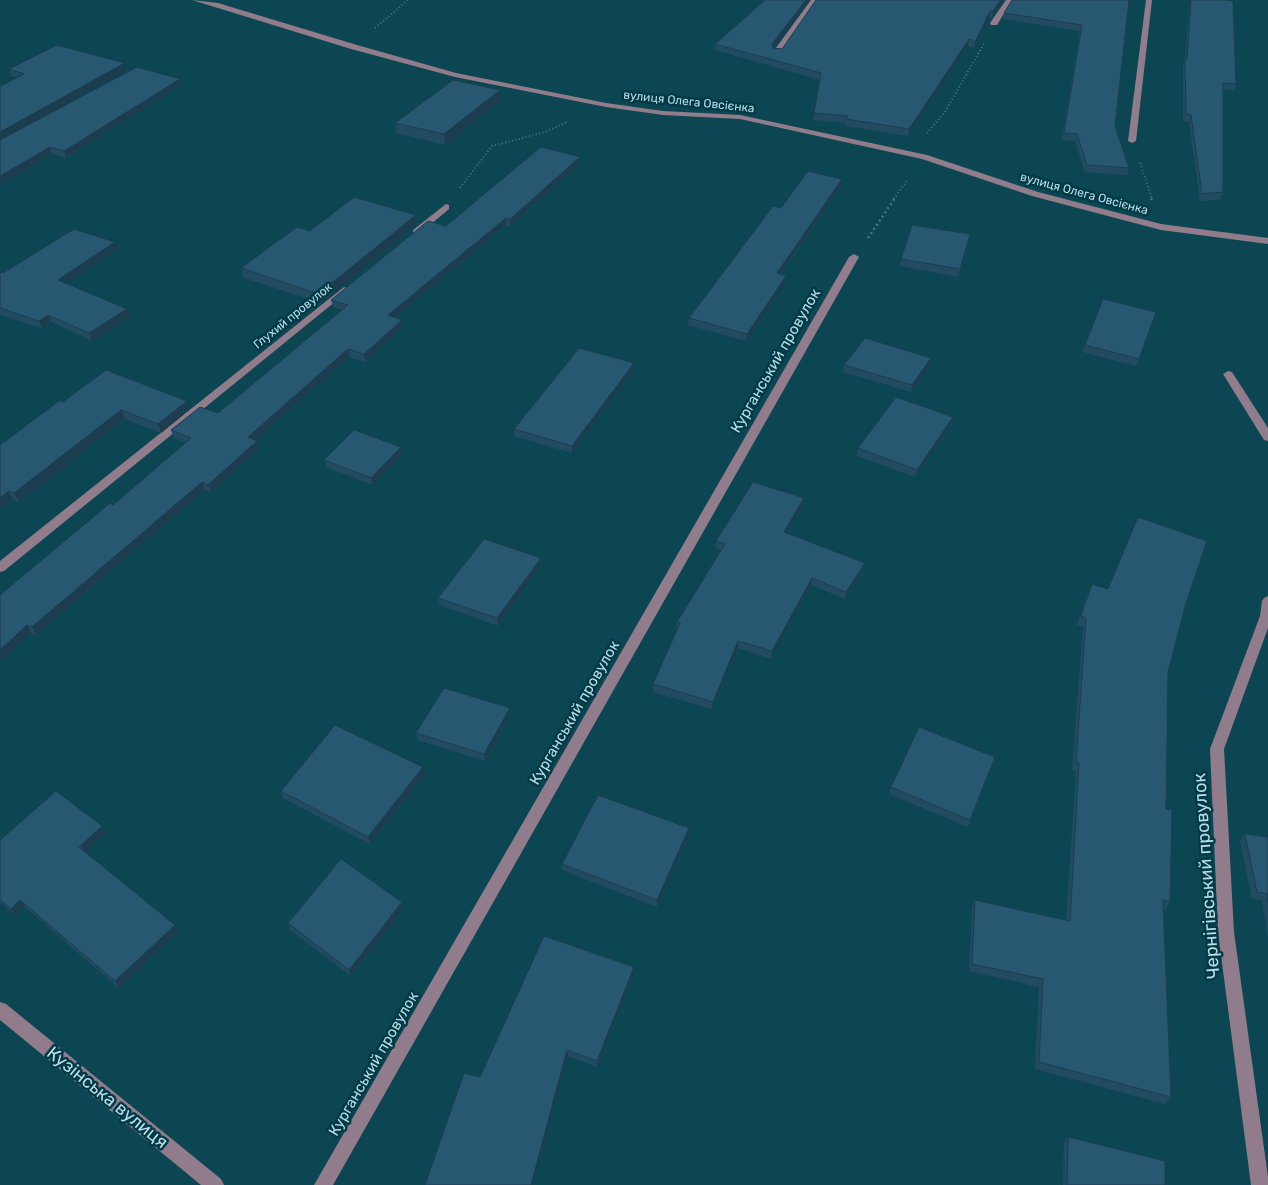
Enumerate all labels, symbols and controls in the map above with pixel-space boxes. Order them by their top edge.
street label: вулиця Олега Овсієнка [623,88,755,116]
street label: вулиця Олега Овсієнка [1018,170,1150,218]
street label: Глухий провулок [251,280,335,352]
street label: Курганський провулок [727,286,825,436]
street label: Курганський провулок [526,638,624,788]
street label: Чернігівський провулок [1189,772,1225,980]
street label: Курганський провулок [325,989,423,1139]
street label: Кузінська вулиця [42,1043,172,1153]

